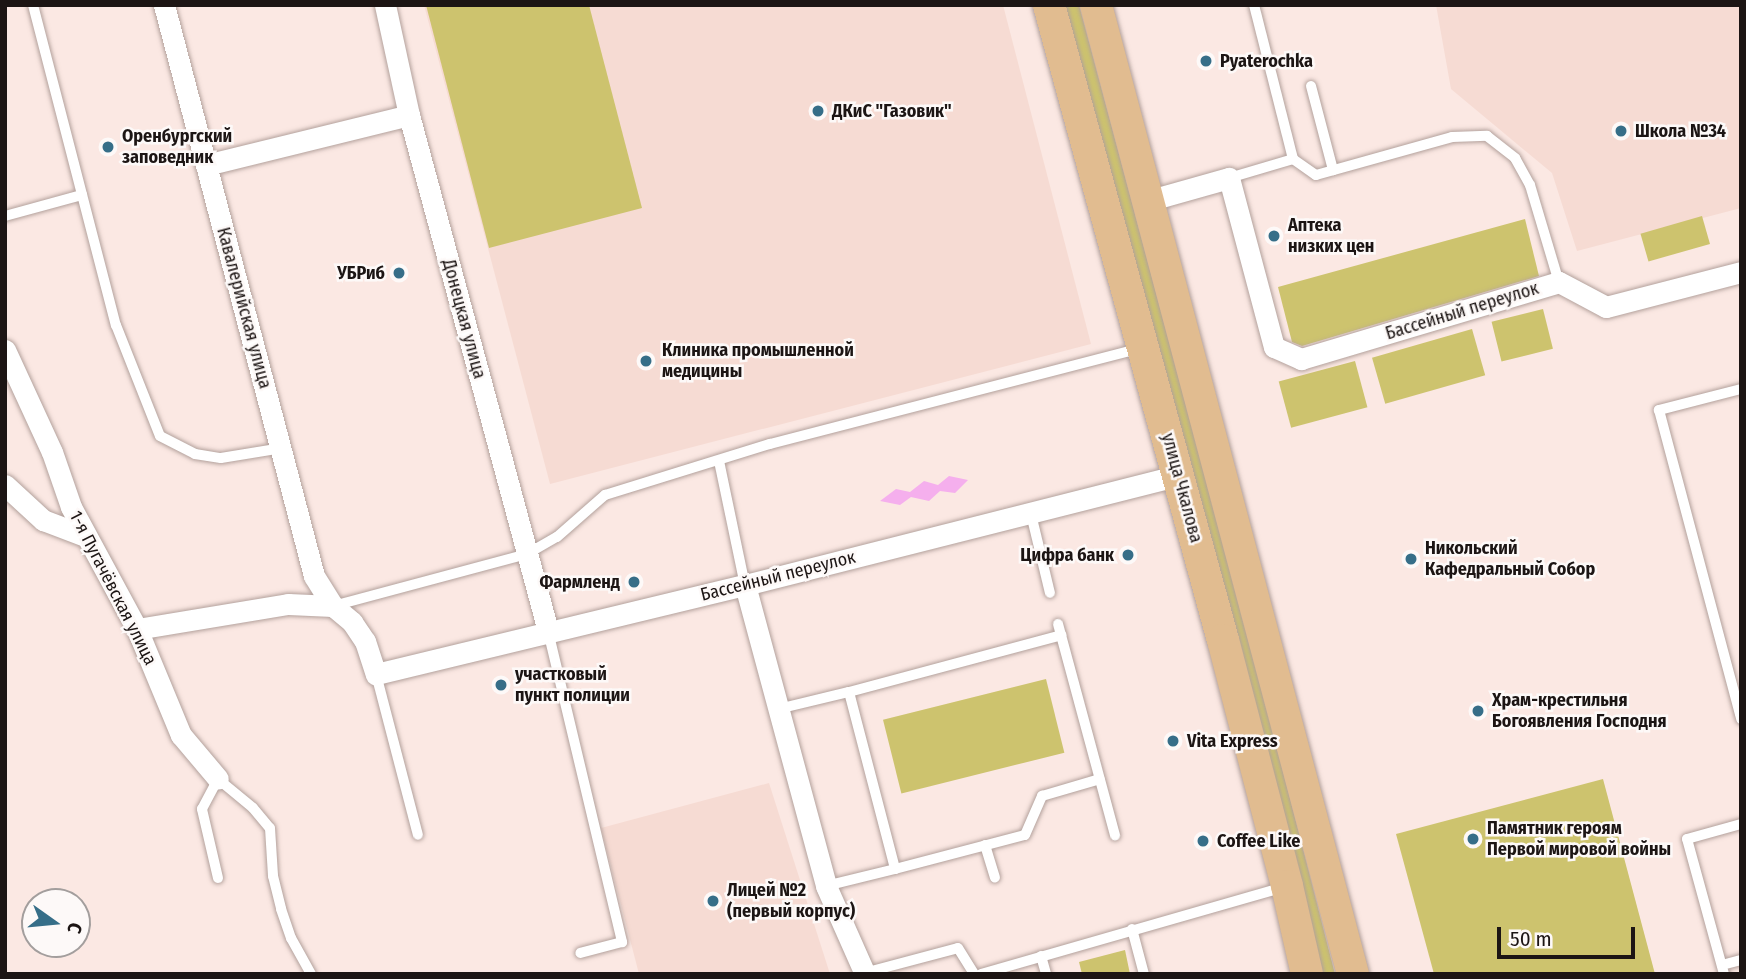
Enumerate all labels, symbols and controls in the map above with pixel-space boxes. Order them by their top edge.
place label: Pyaterochka [1220,50,1313,72]
marker: Pyaterochka [1198,53,1214,69]
place label: ДКиC "Газовик" [832,100,952,122]
marker: ДКиC "Газовик" [810,103,826,119]
place label: Школа №34 [1635,120,1726,142]
marker: Школа №34 [1613,123,1629,139]
place label: Оренбургский заповедник [122,126,232,168]
marker: Оренбургский заповедник [100,139,116,155]
place label: Аптека низких цен [1288,215,1374,258]
street label: Кавалерийская улица [212,225,276,391]
marker: Аптека низких цен [1266,228,1282,244]
street label: Донецкая улица [438,257,490,381]
place label: УБРиб [337,262,385,284]
marker: УБРиб [391,265,407,281]
street label: Бассейный переулок [1383,277,1541,345]
place label: Клиника промышленной медицины [662,340,854,382]
marker: Клиника промышленной медицины [636,351,656,371]
street label: улица Чкалова [1157,431,1207,545]
street label: 1-я Пугачёвская улица [65,507,161,669]
place label: Никольский Кафедральный Собор [1425,538,1595,580]
place label: Цифра банк [1020,544,1114,566]
street label: Бассейный переулок [698,546,858,606]
marker: Цифра банк [1120,547,1136,563]
marker: Никольский Кафедральный Собор [1403,551,1419,567]
place label: Фармленд [539,571,620,593]
marker: Фармленд [626,574,642,590]
place label: участковый пункт полиции [515,664,630,706]
marker: участковый пункт полиции [493,677,509,693]
place label: Храм-крестильня Богоявления Господня [1492,690,1667,732]
marker: Храм-крестильня Богоявления Господня [1470,703,1486,719]
place label: Vita Express [1187,730,1278,752]
marker: Vita Express [1165,733,1181,749]
place label: Памятник героям Первой мировой войны [1487,818,1671,860]
place label: Coffee Like [1217,830,1300,852]
marker: Памятник героям Первой мировой войны [1465,831,1481,847]
marker: Coffee Like [1195,833,1211,849]
place label: Лицей №2 (первый корпус) [727,880,855,922]
north arrow [21,888,91,958]
marker: Лицей №2 (первый корпус) [705,893,721,909]
scale bar [1501,912,1639,956]
text: С [62,920,87,936]
text: 50 m [1510,926,1552,952]

